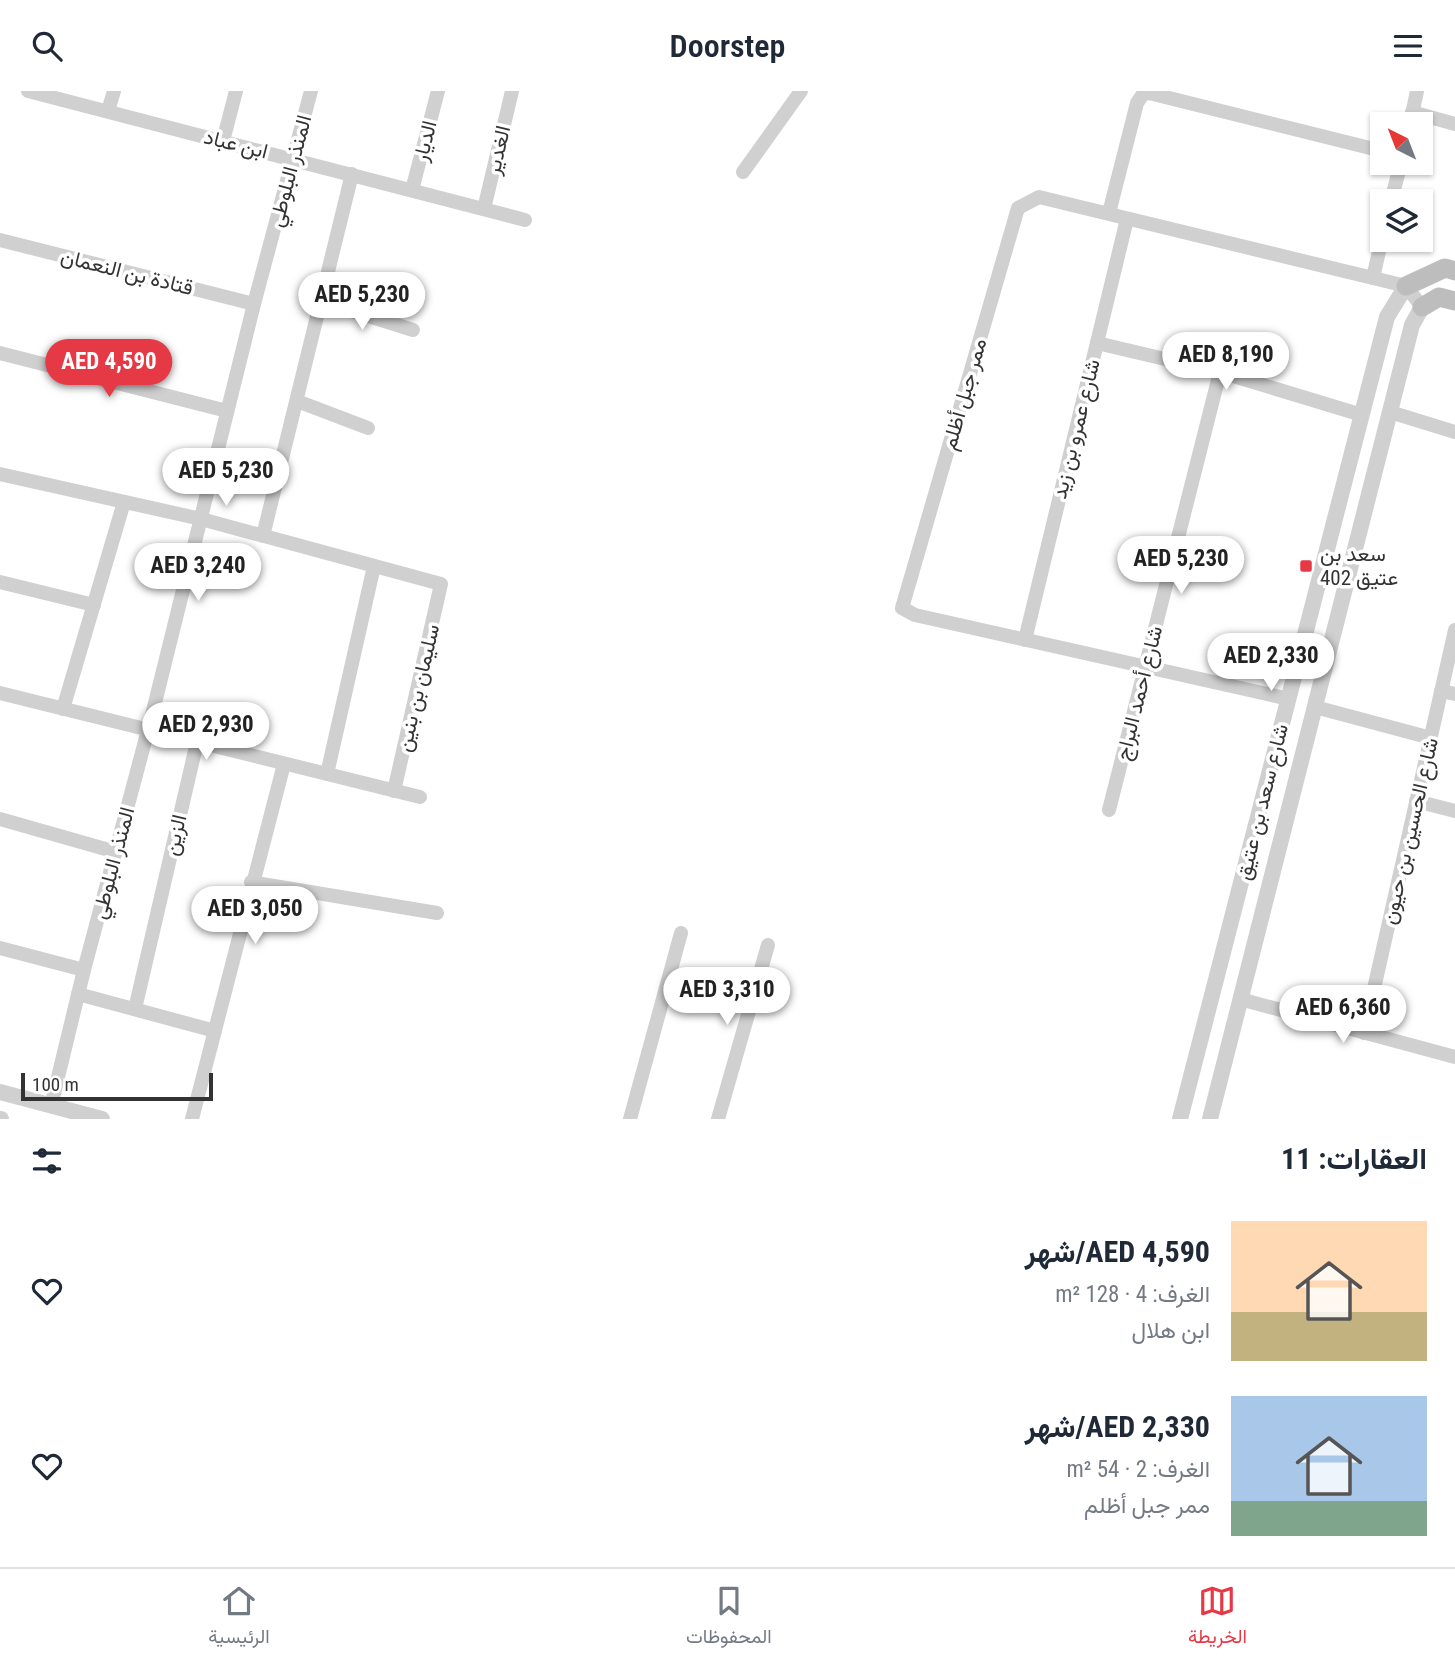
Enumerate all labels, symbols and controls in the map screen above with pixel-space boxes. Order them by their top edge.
icon: search [28,27,66,65]
text: Doorstep [670,27,785,65]
icon: menu [1389,27,1427,65]
street label: المنذر البلوطي [264,112,321,231]
north arrow [1370,112,1433,175]
map controls [1370,112,1433,252]
street label: الديار [408,118,443,165]
street label: الغدير [481,123,516,178]
street label: ابن عباد [202,125,270,163]
button: layers [1370,189,1433,252]
street label: قتادة بن النعمان [58,244,196,300]
pin: AED 5,230 [282,273,442,332]
text: AED 5,230 [314,281,410,308]
pin: AED 8,190 [1146,333,1306,392]
street label: ممر جبل أظلم [937,335,993,453]
pin: AED 4,590 [29,339,189,399]
text: AED 8,190 [1178,341,1274,368]
text: AED 4,590 [61,348,157,375]
street label: شارع عمرو بن زيد [1047,357,1107,502]
pin: AED 5,230 [146,449,306,508]
text: AED 5,230 [178,457,274,484]
pin: AED 5,230 [1101,537,1261,596]
place label: سعد بن عتيق 402 [1320,542,1398,590]
pin: AED 3,240 [118,543,278,603]
text: AED 5,230 [1133,545,1229,572]
text: AED 3,240 [150,552,246,579]
marker: سعد بن عتيق 402 [1298,558,1314,574]
street label: سليمان بن بنين [392,622,444,754]
street label: شارع أحمد البراج [1111,623,1169,763]
pin: AED 2,330 [1191,633,1351,693]
text: AED 2,330 [1223,642,1319,669]
pin: AED 2,930 [126,703,286,762]
text: AED 2,930 [158,711,254,738]
street label: شارع سعد بن عتيق [1231,721,1295,883]
street label: شارع الحسين بن حيون [1377,735,1445,927]
street label: المنذر البلوطي [87,804,144,923]
street label: الزين [159,812,192,858]
pin: AED 3,050 [175,887,335,946]
text: AED 3,050 [207,895,303,922]
pin: AED 3,310 [647,967,807,1027]
text: AED 3,310 [679,976,775,1003]
pin: AED 6,360 [1263,985,1423,1045]
text: AED 6,360 [1295,994,1391,1021]
scale bar [21,1070,214,1102]
text: 100 m [32,1073,79,1096]
text: العقارات: 11 [1281,1141,1427,1176]
icon: filters [28,1142,66,1180]
text: AED 4,590/شهر [1025,1234,1210,1269]
icon: home [1287,1249,1371,1333]
icon: heart [28,1272,66,1310]
text: الغرف: 4 · 128 m² [1055,1281,1210,1308]
text: ابن هلال [1131,1317,1210,1344]
text: AED 2,330/شهر [1025,1409,1210,1444]
icon: home [1287,1424,1371,1508]
icon: heart [28,1447,66,1485]
text: الغرف: 2 · 54 m² [1067,1456,1210,1483]
text: ممر جبل أظلم [1084,1492,1210,1519]
tab: الرئيسية [208,1582,270,1653]
tab: المحفوظات [686,1582,772,1653]
tab: الخريطة [1188,1582,1247,1653]

